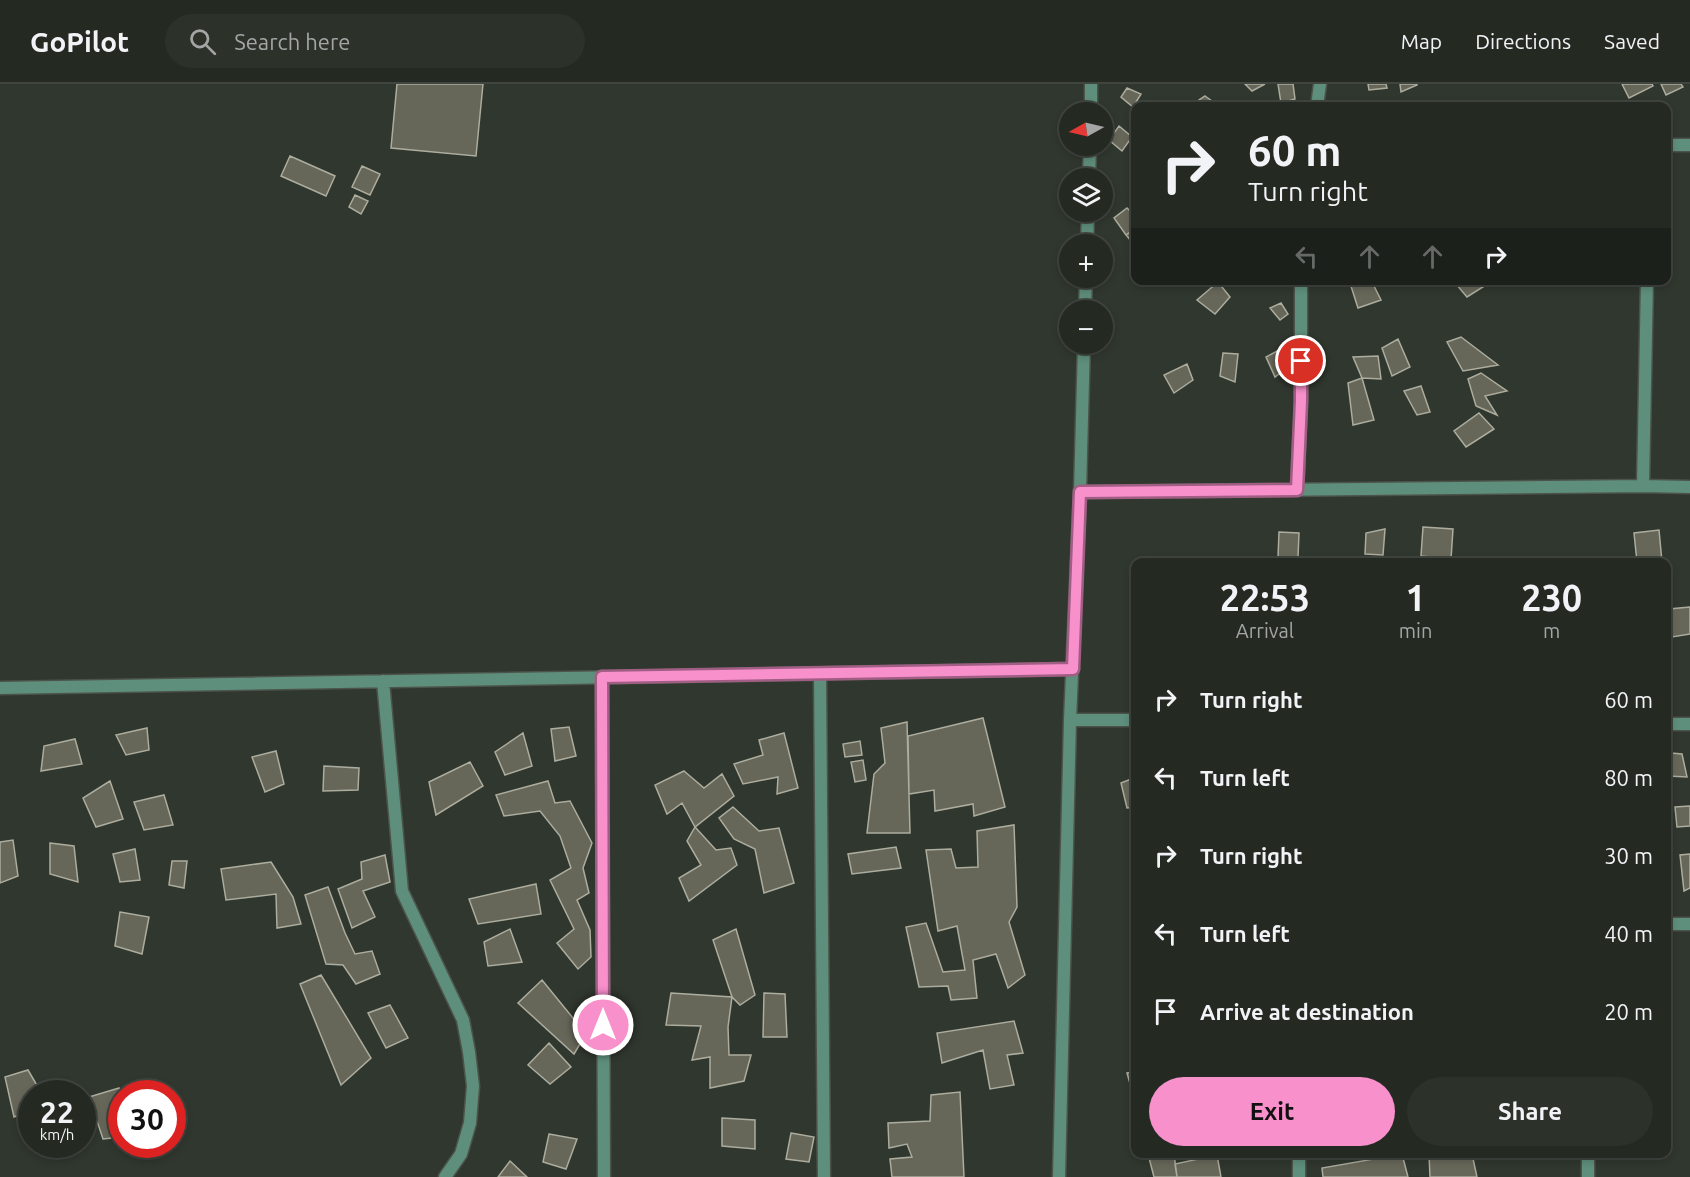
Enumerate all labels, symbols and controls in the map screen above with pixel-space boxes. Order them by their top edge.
search box [165,14,585,68]
icon: search [186,25,219,58]
text: GoPilot [30,26,129,57]
text: Search here [234,29,350,54]
text: Map [1401,29,1442,53]
text: Directions [1475,29,1571,53]
text: Saved [1604,29,1660,53]
north arrow [1059,102,1113,156]
map controls [1059,102,1113,354]
icon: right [1149,126,1227,204]
text: 60 m [1248,127,1342,174]
button: layers [1059,168,1113,222]
text: Turn right [1248,176,1368,206]
button: + [1059,234,1113,288]
icon: left [1290,240,1323,273]
icon: ahead [1353,240,1386,273]
icon: ahead [1416,240,1449,273]
icon: right [1479,240,1512,273]
button: − [1059,300,1113,354]
pin [1275,335,1326,386]
icon: arrive [1284,344,1317,377]
text: 22:53 [1220,577,1310,618]
text: 1 [1405,577,1426,618]
text: 230 [1521,577,1582,618]
text: Arrival [1236,619,1294,642]
text: min [1399,619,1432,642]
text: m [1543,619,1560,642]
icon: right [1149,683,1182,716]
text: Turn right [1200,687,1302,712]
text: 60 m [1604,687,1653,712]
icon: left [1149,761,1182,794]
text: Turn left [1200,765,1290,790]
text: 80 m [1604,765,1653,790]
icon: right [1149,839,1182,872]
text: Turn right [1200,843,1302,868]
text: 30 m [1604,843,1653,868]
icon: left [1149,917,1182,950]
text: Turn left [1200,921,1290,946]
text: 40 m [1604,921,1653,946]
position arrow [571,993,635,1057]
icon: arrive [1149,995,1182,1028]
text: Arrive at destination [1200,999,1414,1024]
text: 20 m [1604,999,1653,1024]
button: Exit [1149,1077,1395,1146]
button: Share [1407,1077,1653,1146]
speed limit sign: 30 [108,1080,186,1158]
text: 22 [40,1095,74,1129]
text: km/h [40,1126,74,1143]

